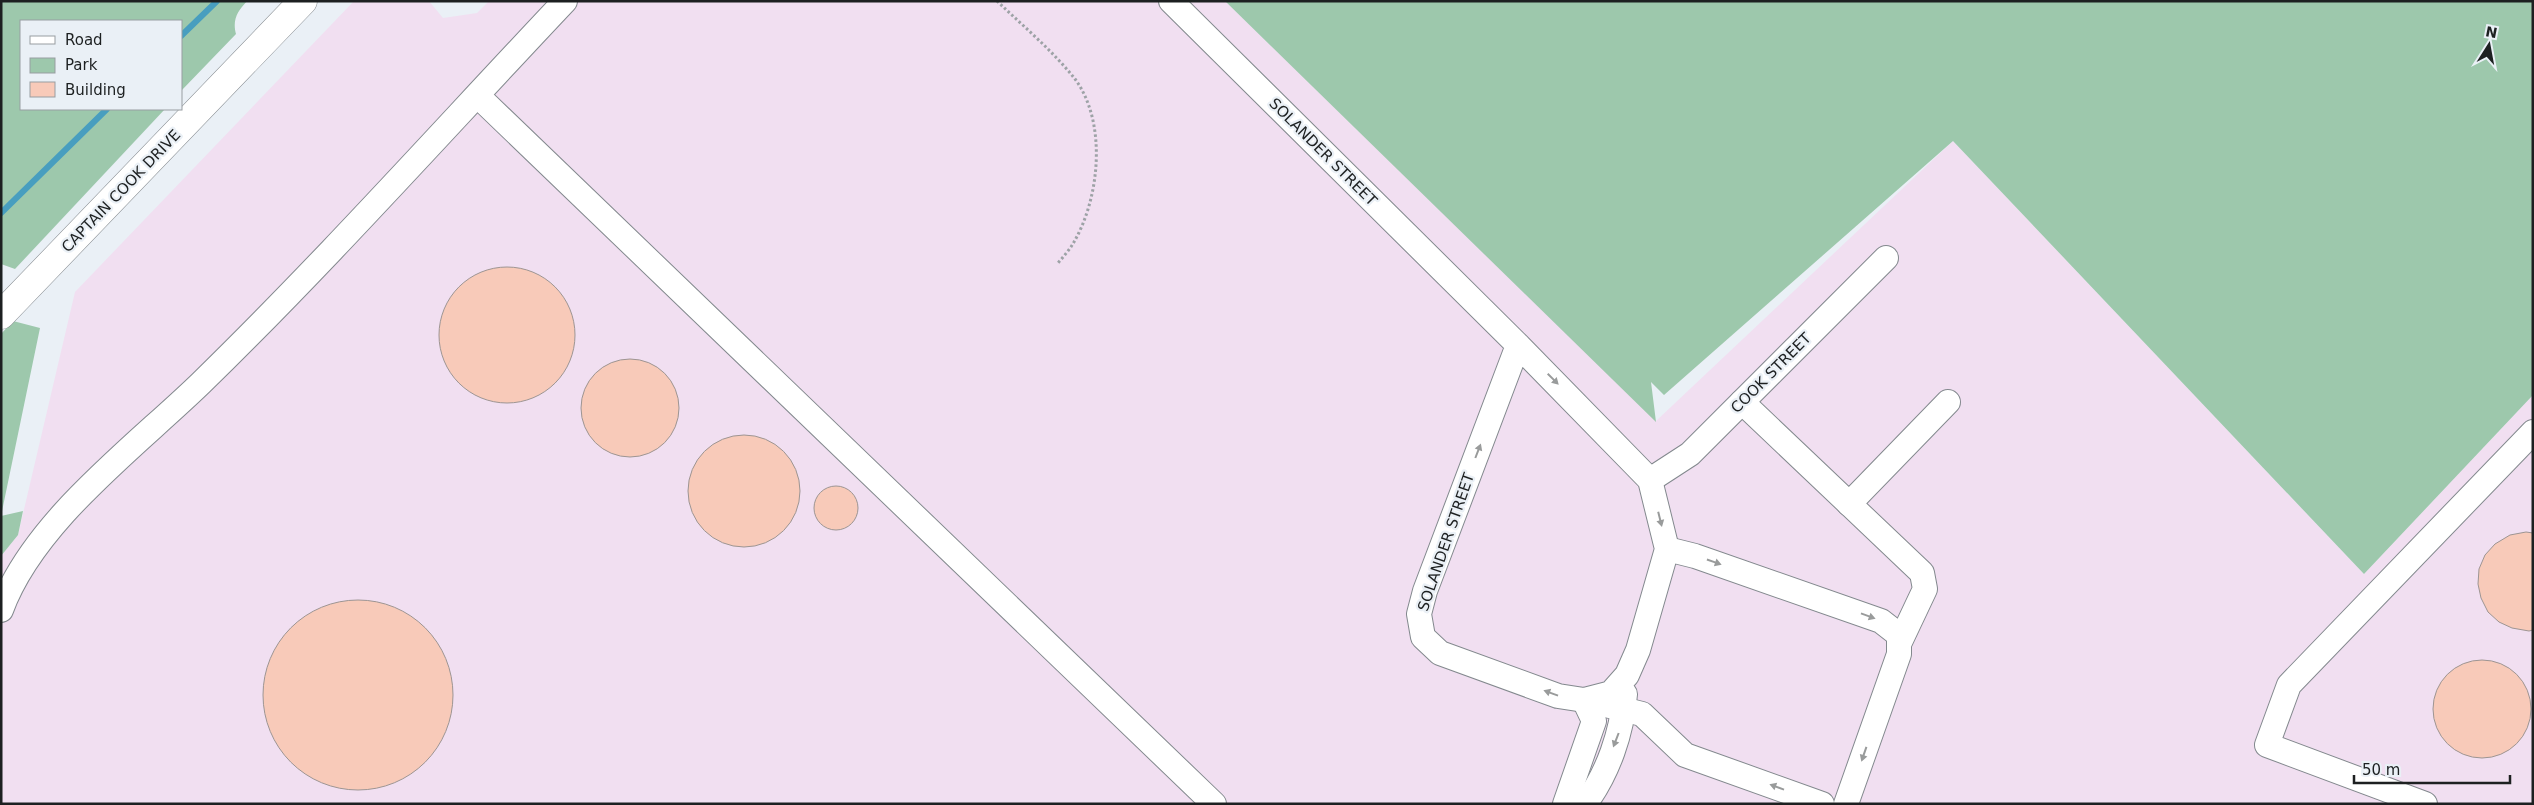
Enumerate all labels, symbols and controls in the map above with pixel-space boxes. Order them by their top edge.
legend [20,20,182,110]
north arrow [2464,20,2514,70]
text: N [2484,23,2499,41]
text: Road [65,31,103,49]
text: Park [65,56,98,74]
text: Building [65,81,126,99]
street label: SOLANDER STREET [1265,94,1381,210]
street label: CAPTAIN COOK DRIVE [58,126,184,256]
street label: COOK STREET [1727,329,1815,417]
one-way arrow [1547,373,1559,385]
one-way arrow [1475,444,1482,459]
street label: SOLANDER STREET [1414,470,1478,613]
one-way arrow [1656,511,1664,526]
one-way arrow [1707,559,1722,566]
one-way arrow [1860,613,1875,620]
one-way arrow [1543,689,1558,697]
one-way arrow [1612,733,1620,748]
one-way arrow [1860,747,1868,762]
scale bar [2354,752,2510,784]
text: 50 m [2362,761,2400,779]
one-way arrow [1769,783,1784,790]

